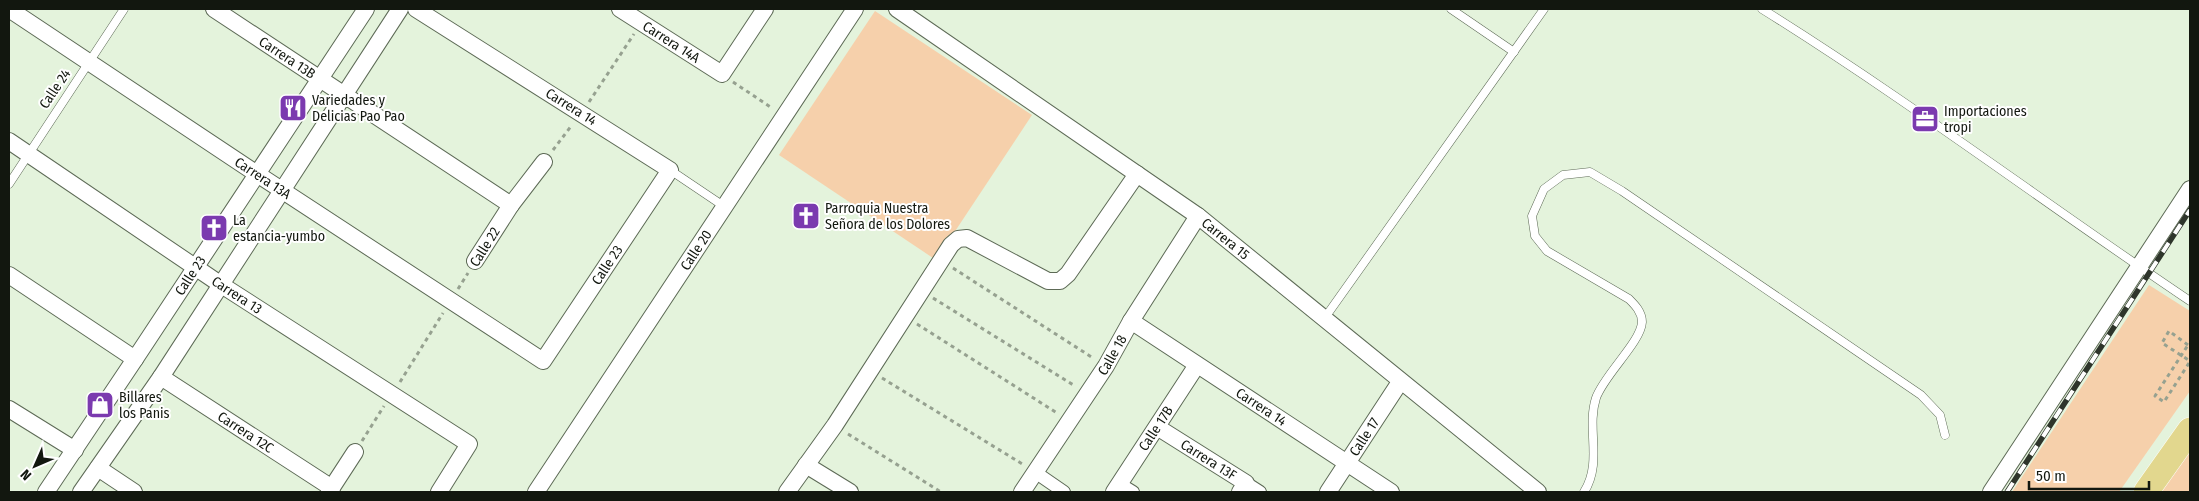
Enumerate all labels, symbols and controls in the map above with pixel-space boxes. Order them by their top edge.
street label: Carrera 14A [640,17,704,67]
street label: Carrera 13B [256,33,319,82]
street label: Calle 24 [36,66,74,112]
street label: Carrera 14 [542,85,600,129]
place label: Variedades y Delicias Pao Pao [312,92,405,125]
restaurant icon: Variedades y Delicias Pao Pao [278,93,308,123]
place label: Importaciones tropi [1944,103,2027,136]
office icon: Importaciones tropi [1910,104,1940,134]
street label: Carrera 13A [232,153,295,203]
place label: Parroquia Nuestra Señora de los Dolores [825,200,950,233]
church icon: Parroquia Nuestra Señora de los Dolores [791,201,821,231]
place label: La estancia-yumbo [233,212,325,245]
church icon: La estancia-yumbo [199,213,229,243]
street label: Carrera 15 [1198,214,1253,263]
street label: Calle 22 [466,224,504,270]
street label: Calle 20 [676,227,715,273]
street label: Calle 23 [588,242,626,288]
street label: Calle 23 [171,253,209,299]
street label: Carrera 13 [208,272,265,317]
street label: Calle 18 [1094,332,1130,378]
street label: Carrera 14 [1233,384,1290,430]
place label: Billares los Panis [119,389,170,422]
shop icon: Billares los Panis [85,390,115,420]
street label: Calle 17B [1135,402,1177,454]
street label: Carrera 12C [214,408,277,456]
street label: Calle 17 [1345,414,1383,459]
street label: Carrera 13F [1178,436,1240,483]
north arrow [10,441,60,491]
scale bar [2029,458,2149,490]
text: N [17,466,35,484]
text: 50 m [2036,467,2066,485]

